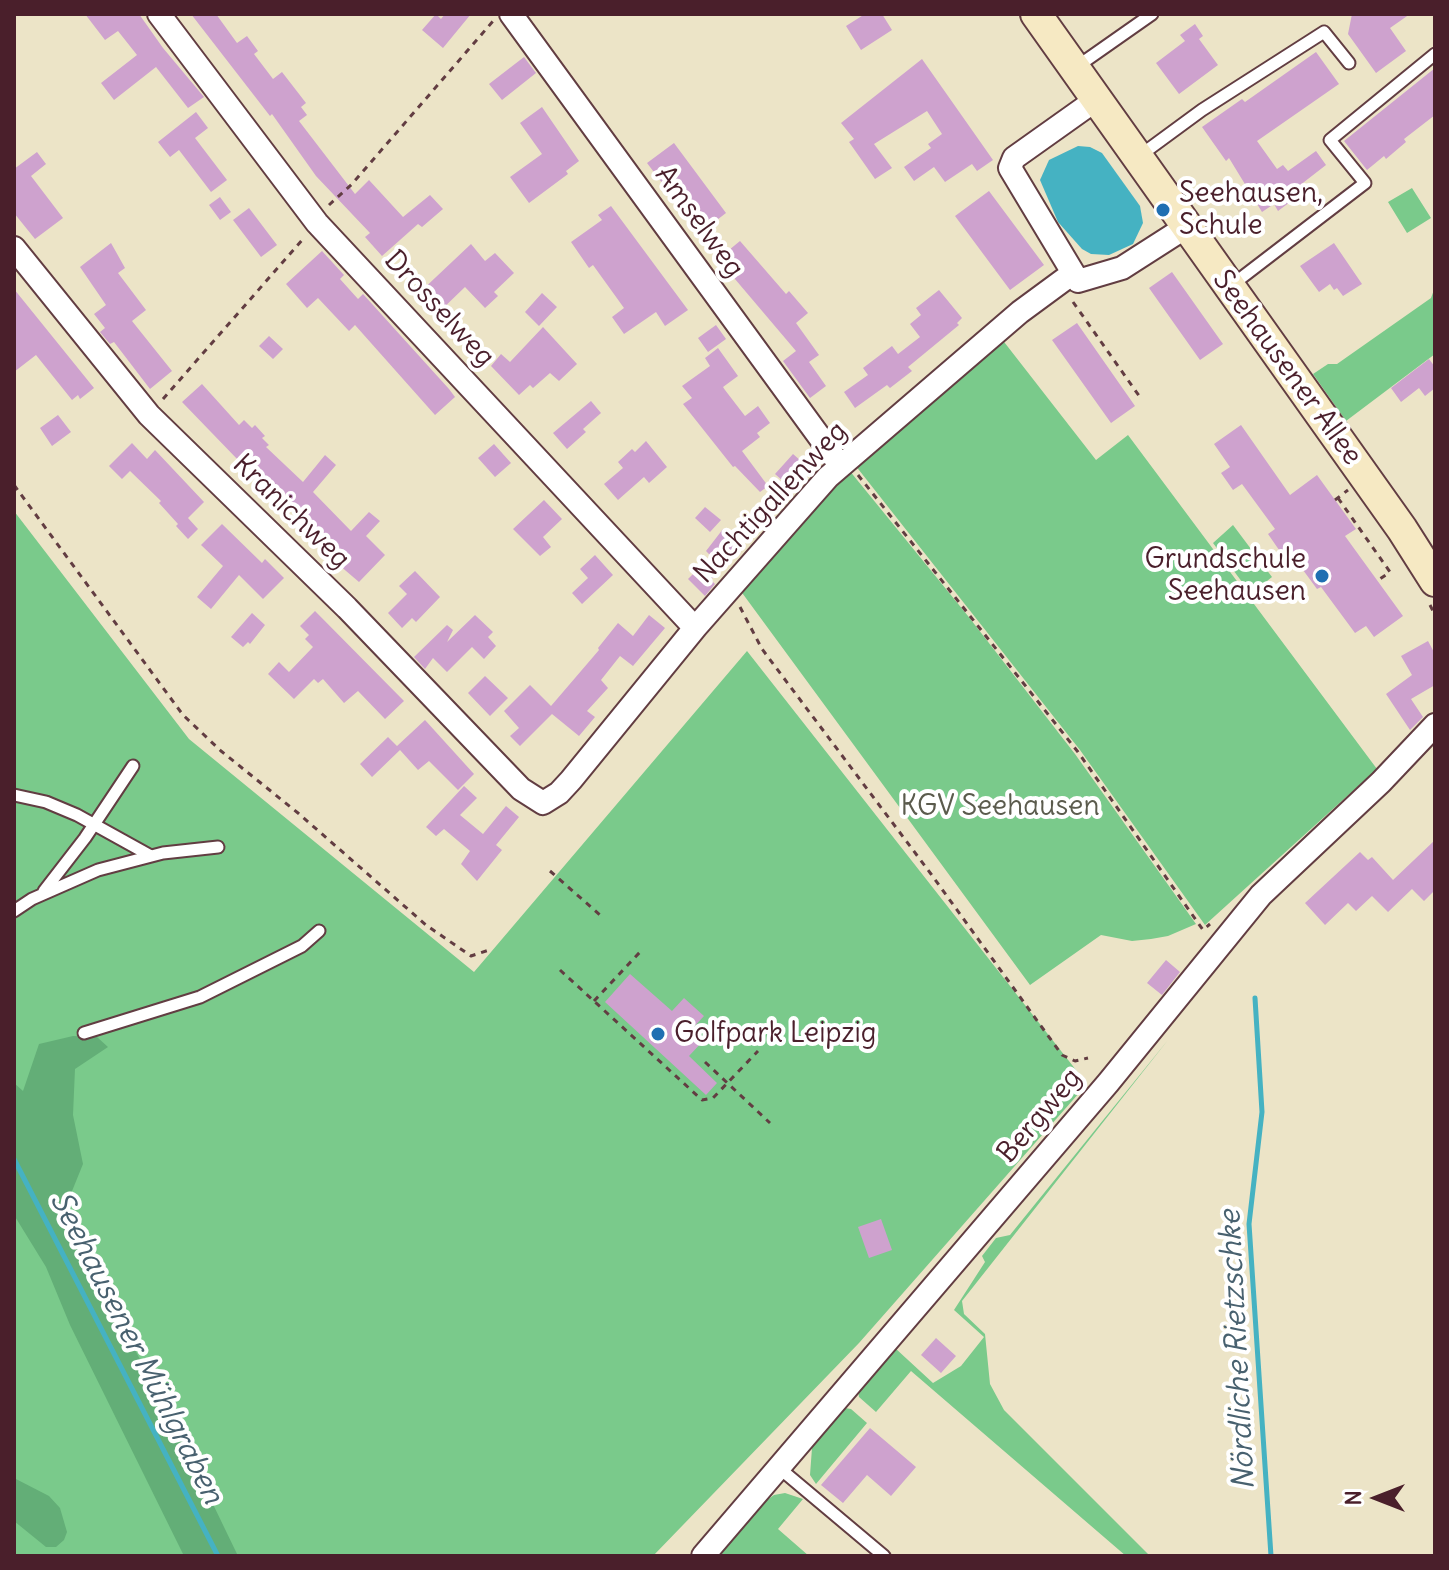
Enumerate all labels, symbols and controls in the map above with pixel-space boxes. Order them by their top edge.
street label: Amselweg [647,160,751,284]
place label: Seehausen, Schule [1179,177,1323,243]
marker: Seehausen, Schule [1154,201,1172,219]
street label: Drosselweg [377,244,501,374]
street label: Seehausener Allee [1205,264,1369,472]
street label: Nachtigallenweg [688,415,854,591]
street label: Kranichweg [225,448,357,576]
place label: Grundschule Seehausen [1145,543,1306,609]
marker: Grundschule Seehausen [1313,567,1331,585]
park label: KGV Seehausen [900,790,1100,824]
place label: Golfpark Leipzig [674,1017,876,1051]
marker: Golfpark Leipzig [649,1025,667,1043]
street label: Bergweg [991,1062,1089,1170]
water label: Seehausener Mühlgraben [42,1186,230,1510]
water label: Nördliche Rietzschke [1213,1209,1263,1491]
north arrow [1337,1458,1417,1538]
text: N [1339,1490,1367,1506]

